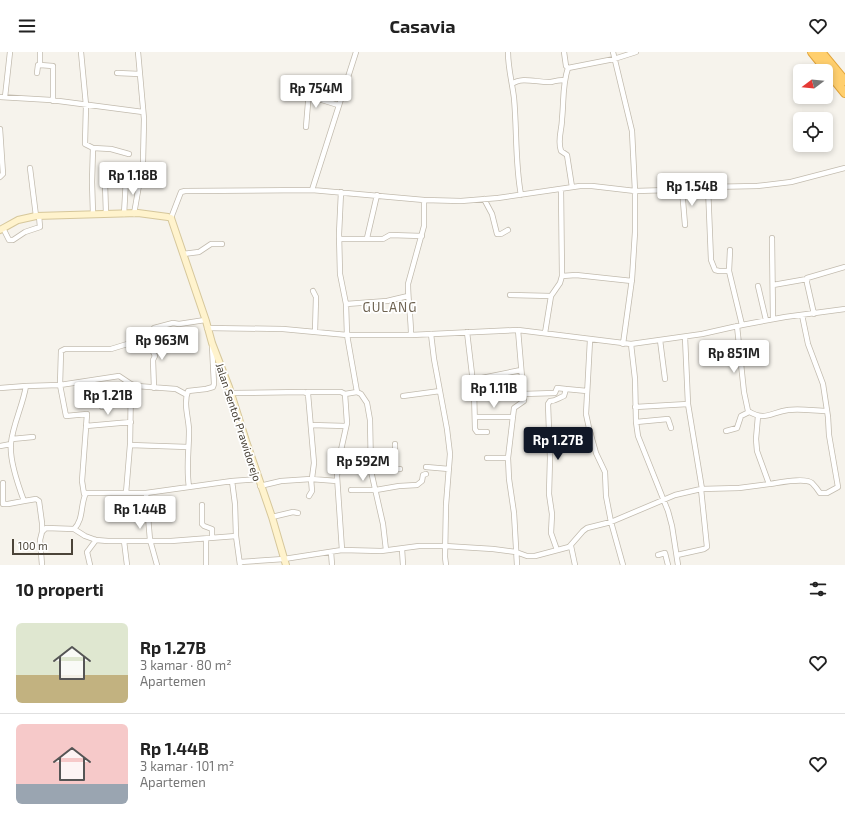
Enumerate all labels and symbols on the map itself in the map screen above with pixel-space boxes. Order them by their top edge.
north arrow [793,64,833,104]
pin: Rp 754M [279,75,353,109]
pin: Rp 1.18B [92,162,174,196]
pin: Rp 1.54B [651,173,733,207]
district label: GULANG [363,299,417,315]
pin: Rp 963M [125,327,199,361]
pin: Rp 851M [697,340,771,374]
street label: Jalan Sentot Prawidorejo [213,361,264,483]
pin: Rp 1.11B [453,375,535,409]
pin: Rp 1.21B [67,382,149,416]
pin: Rp 1.27B [517,427,599,461]
pin: Rp 592M [326,448,400,482]
pin: Rp 1.44B [99,496,181,530]
scale bar [12,537,73,556]

